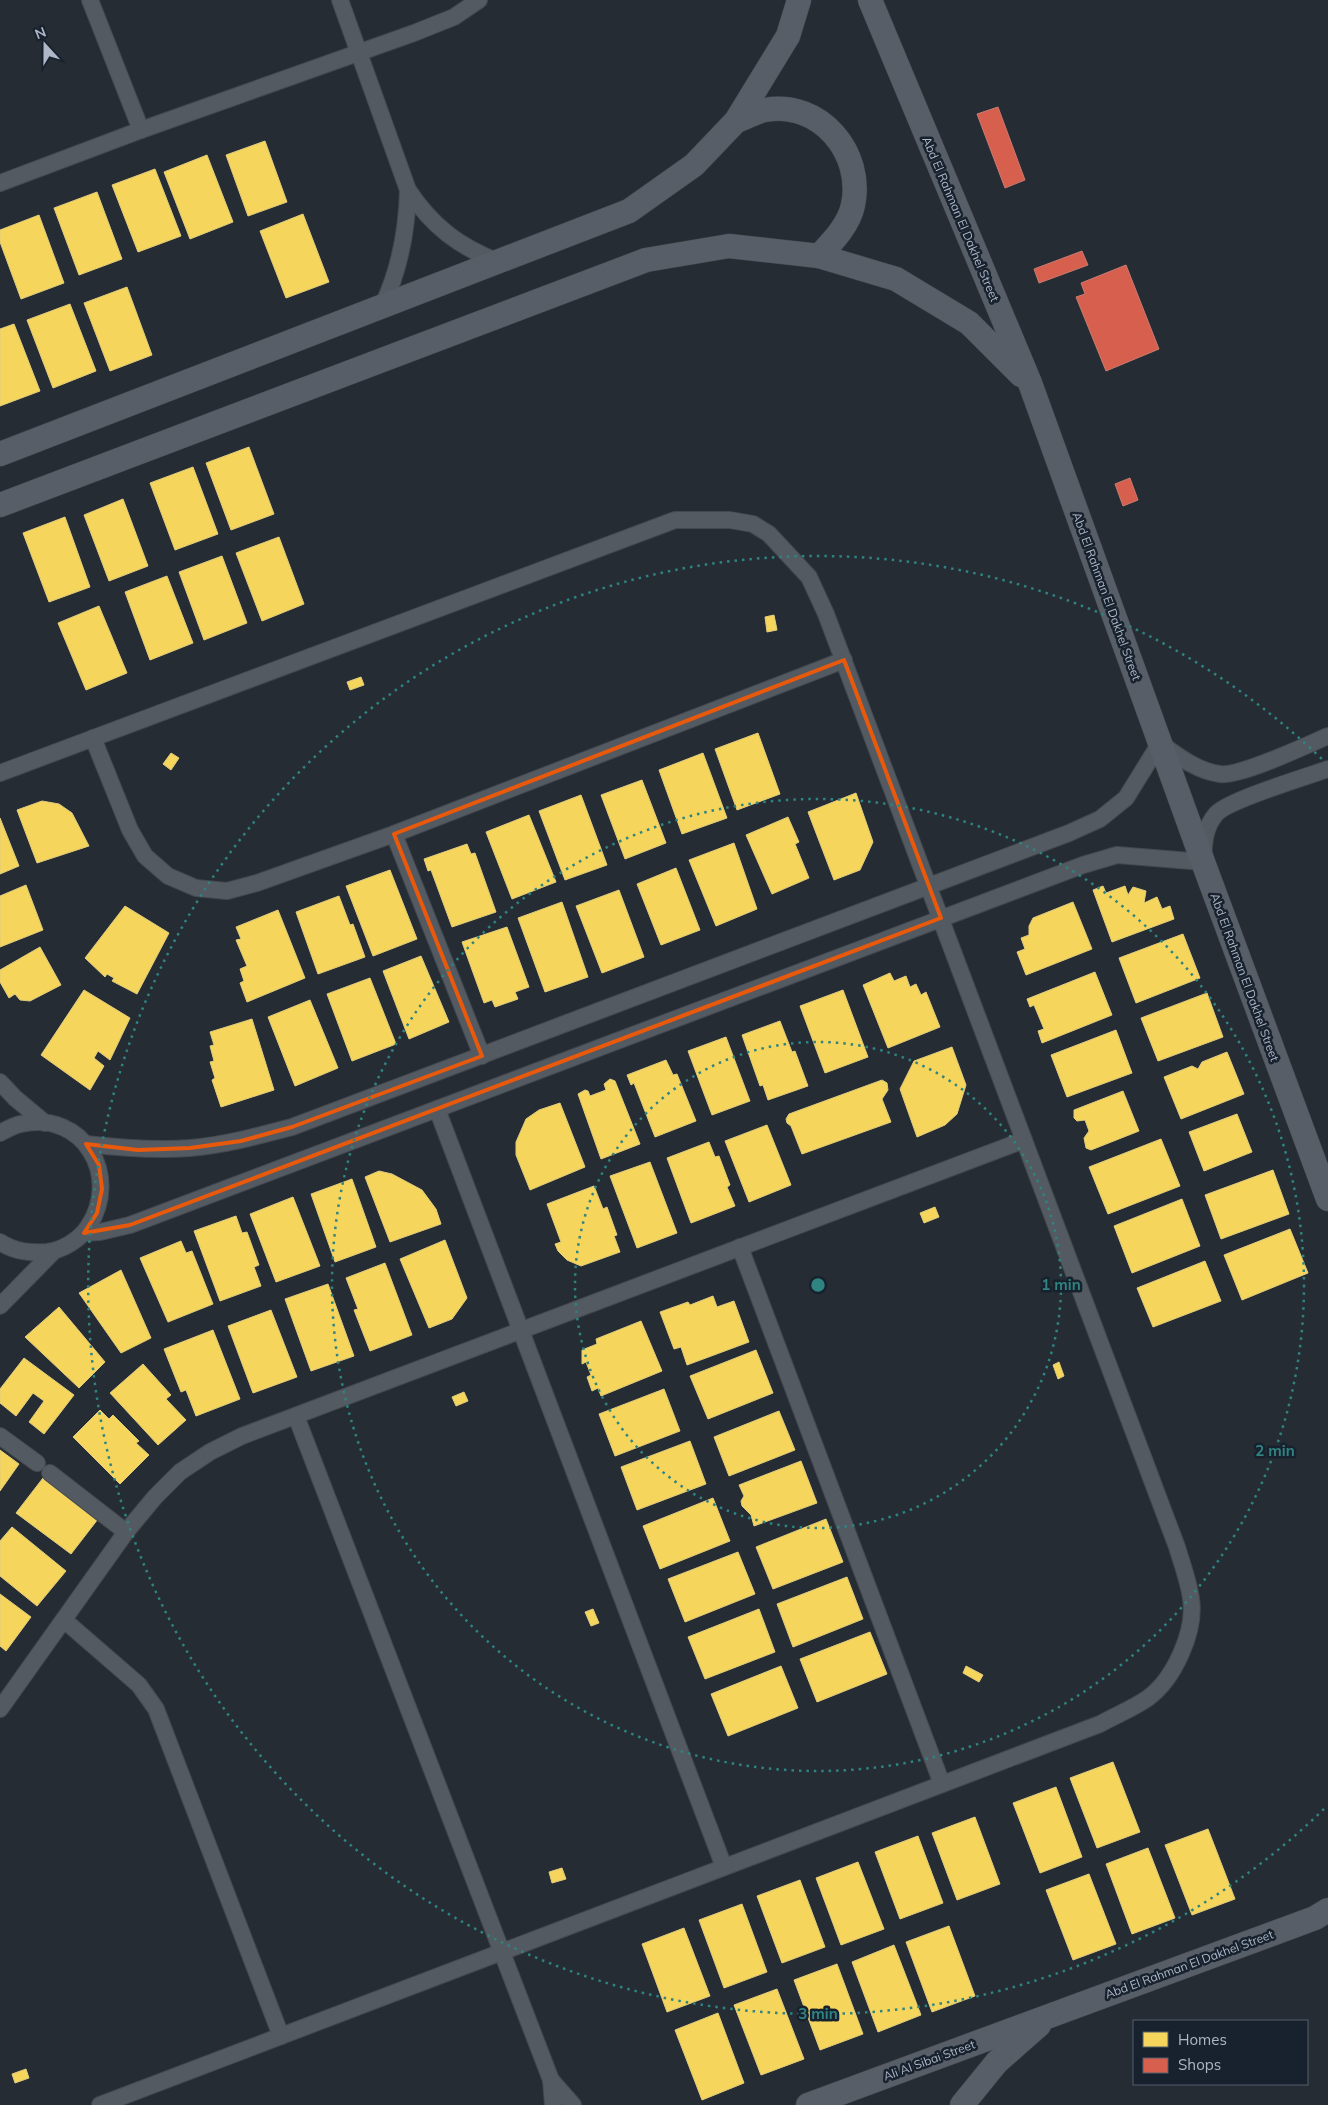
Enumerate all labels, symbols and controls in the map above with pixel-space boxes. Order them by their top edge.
north arrow [20,20,70,70]
text: N [32,23,49,43]
street label: Abd El Rahman El Dakhel Street [919,134,1003,304]
street label: Abd El Rahman El Dakhel Street [1070,510,1144,682]
street label: Abd El Rahman El Dakhel Street [1208,891,1282,1063]
text: 1 min [1041,1275,1081,1294]
centre of rings [809,1276,827,1294]
text: 2 min [1255,1441,1295,1460]
street label: Abd El Rahman El Dakhel Street [1103,1927,1275,2001]
text: 3 min [798,2004,838,2023]
legend [1133,2020,1308,2085]
text: Homes [1178,2030,1227,2049]
street label: Ali Al Sibai Street [881,2036,977,2084]
text: Shops [1178,2055,1221,2074]

